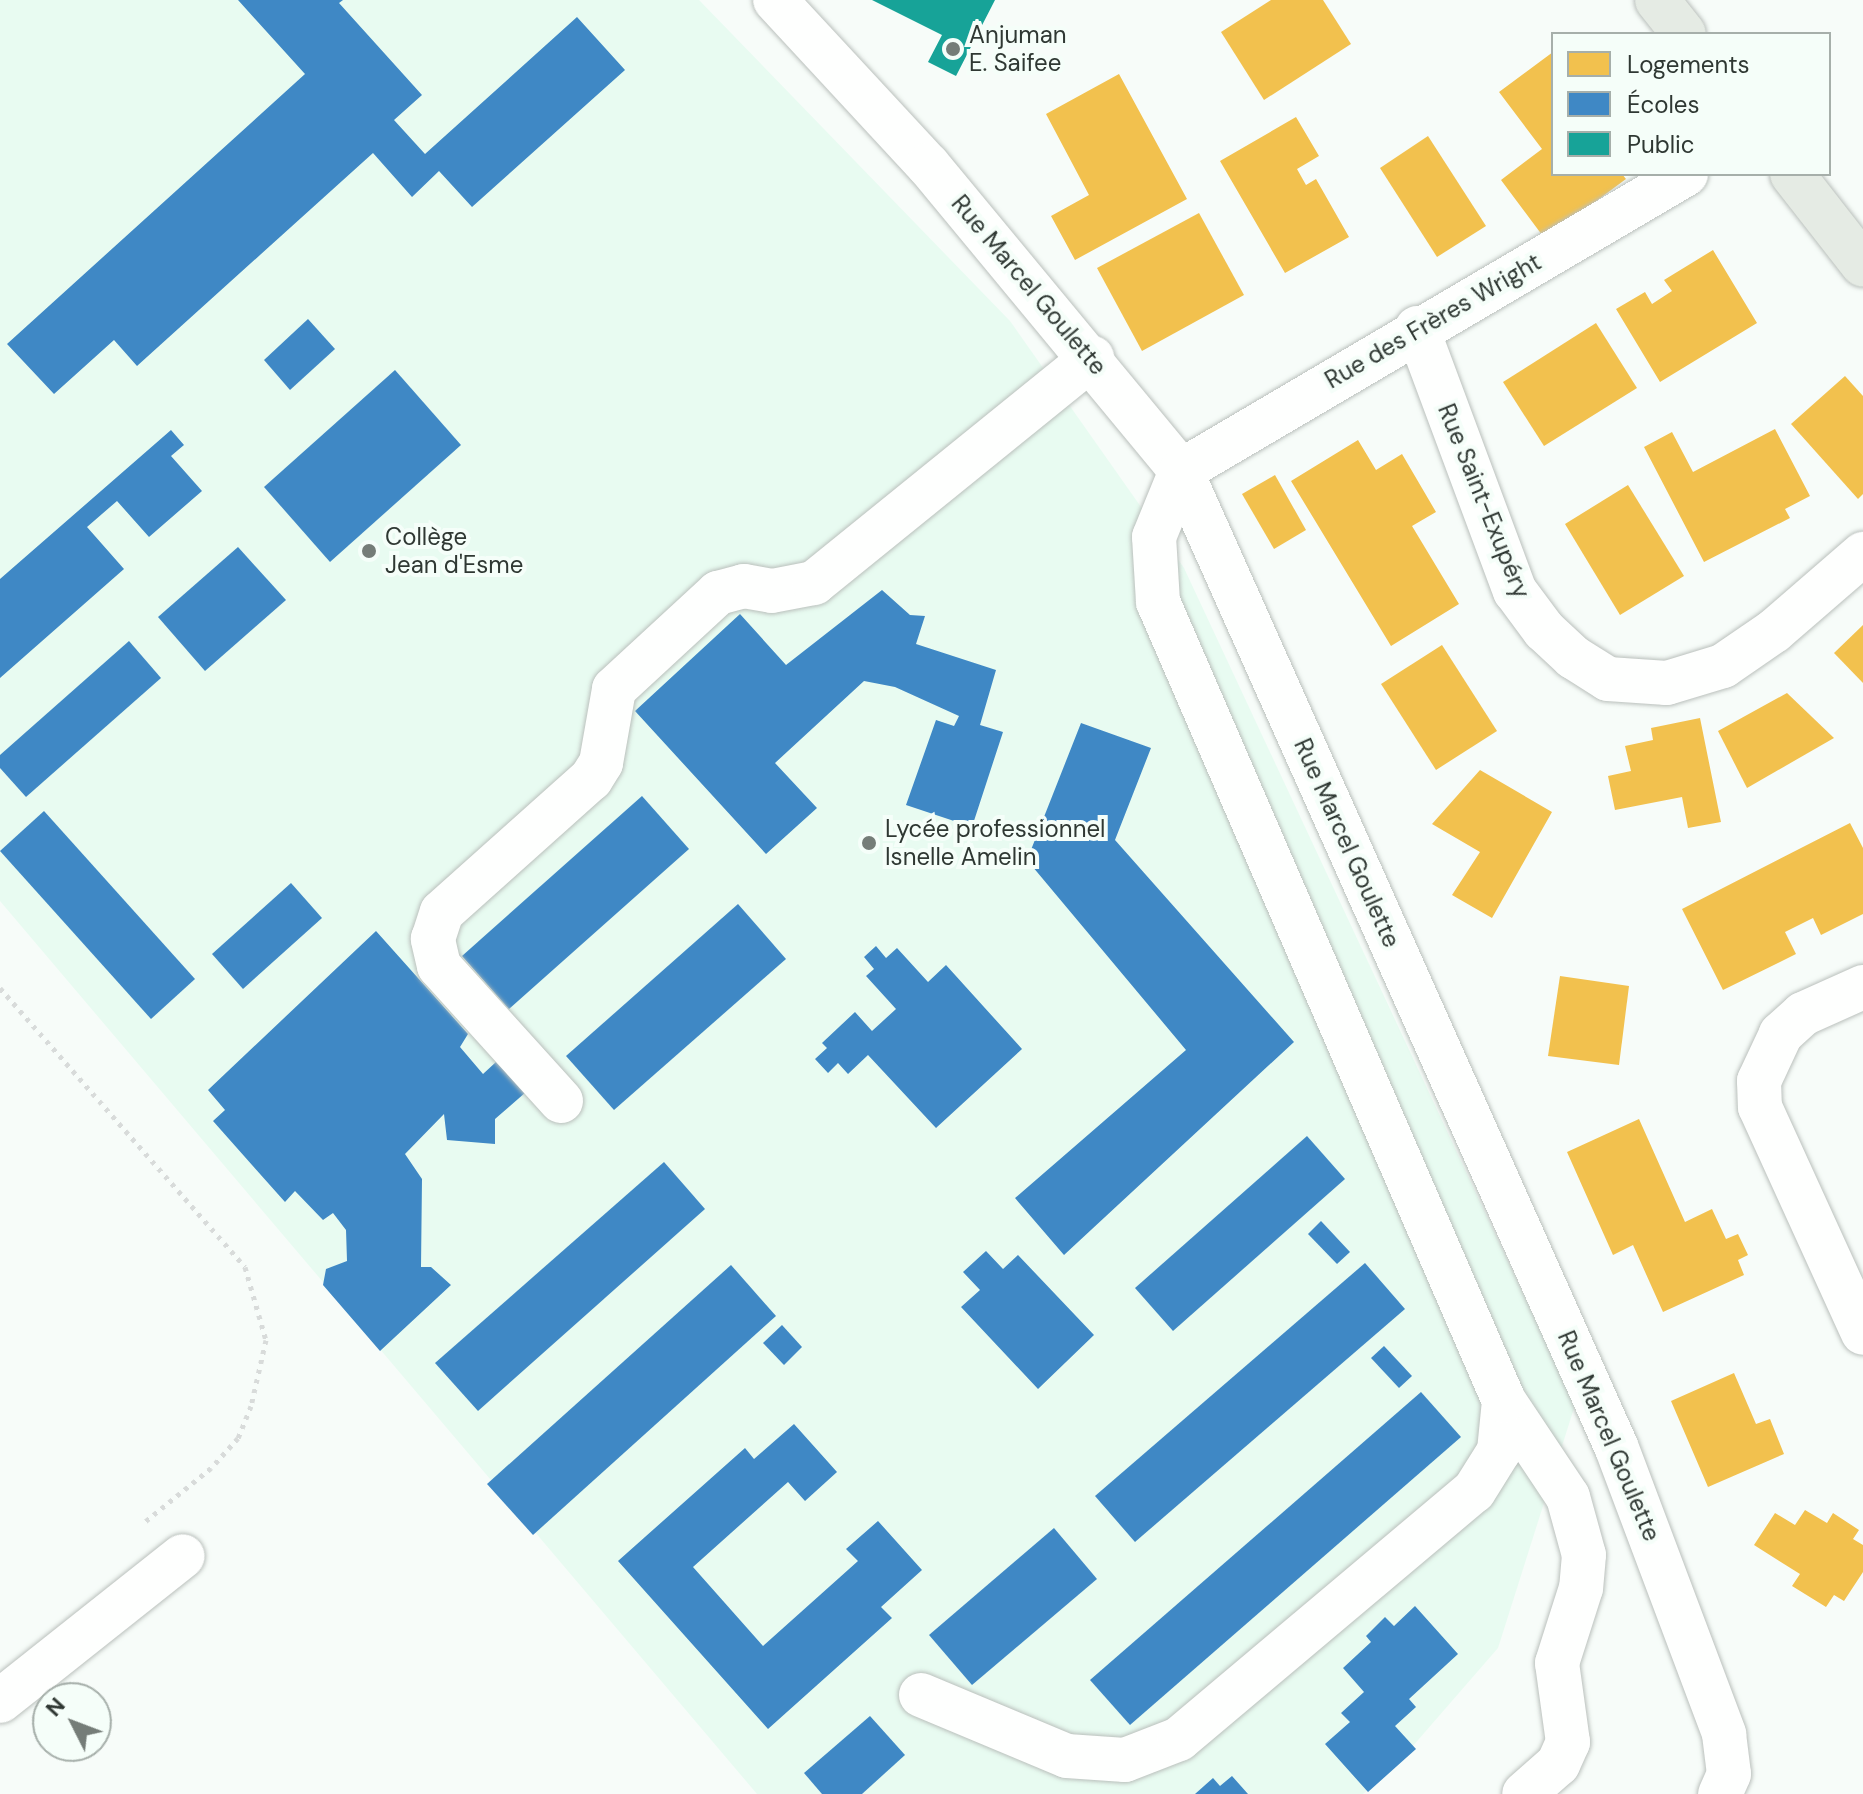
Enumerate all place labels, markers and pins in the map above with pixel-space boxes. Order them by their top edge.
place label: Anjuman E. Saifee [969,21,1067,77]
marker: Anjuman E. Saifee [944,40,962,58]
place label: Collège Jean d'Esme [385,523,523,579]
marker: Collège Jean d'Esme [360,542,378,560]
place label: Lycée professionnel Isnelle Amelin [885,815,1105,871]
marker: Lycée professionnel Isnelle Amelin [860,834,878,852]

